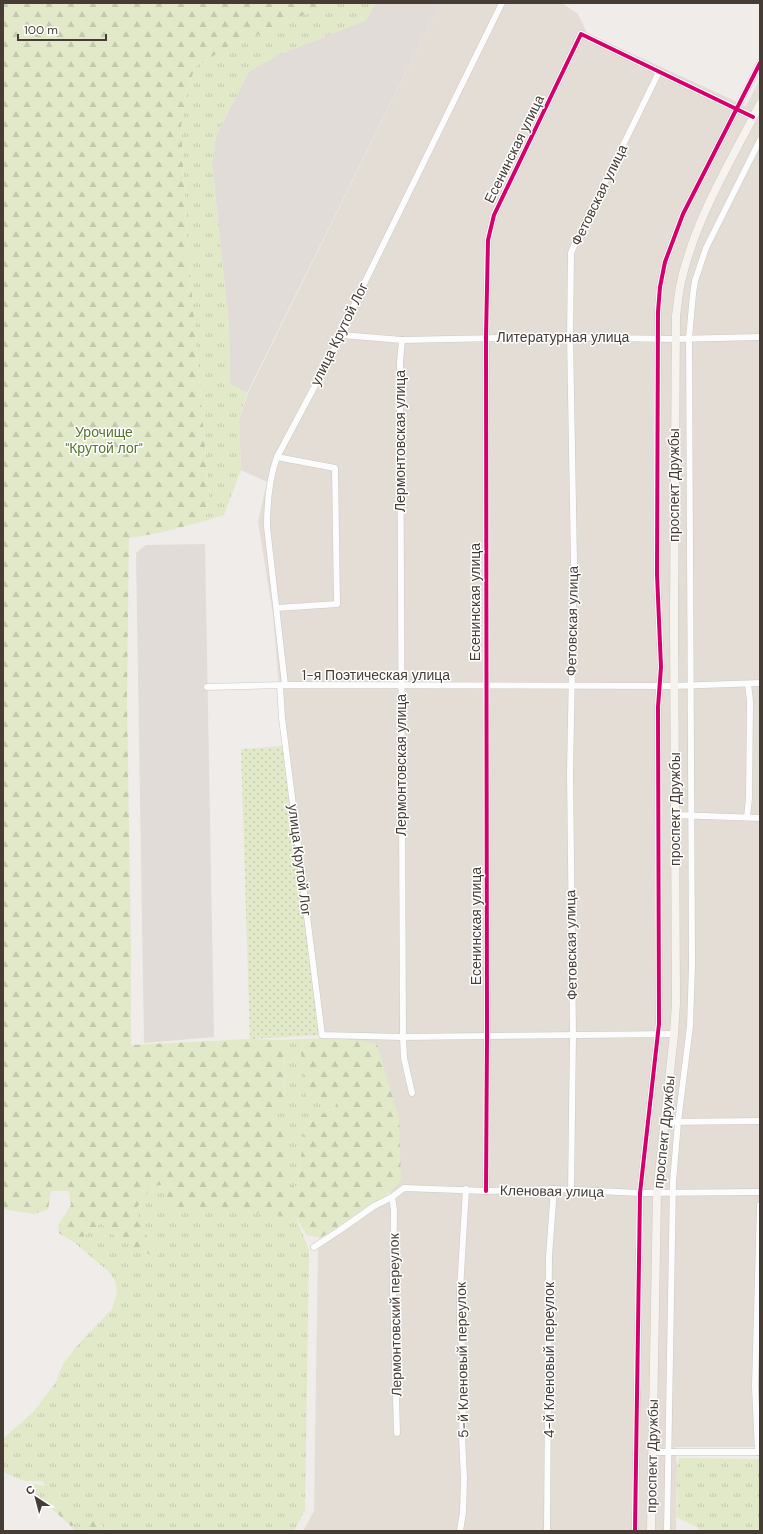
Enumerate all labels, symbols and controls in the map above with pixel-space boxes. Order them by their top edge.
scale bar [18,16,106,42]
text: 100 m [24,22,58,38]
street label: Есенинская улица [480,92,548,206]
street label: Фетовская улица [567,141,631,249]
street label: улица Крутой Лог [306,279,372,389]
street label: Литературная улица [497,328,630,346]
street label: Лермонтовская улица [391,370,409,512]
park label: Урочище "Крутой лог" [65,423,143,457]
street label: проспект Дружбы [665,428,683,542]
street label: Есенинская улица [466,543,484,661]
street label: Фетовская улица [562,565,582,676]
street label: 1-я Поэтическая улица [302,666,450,684]
street label: Лермонтовская улица [392,694,410,836]
street label: проспект Дружбы [666,752,684,866]
street label: улица Крутой Лог [284,803,316,917]
street label: Есенинская улица [467,867,485,985]
street label: Фетовская улица [561,889,581,1000]
street label: проспект Дружбы [649,1074,679,1190]
street label: Кленовая улица [500,1181,605,1201]
street label: Лермонтовский переулок [385,1232,405,1397]
street label: 5-й Кленовый переулок [452,1281,472,1438]
street label: 4-й Кленовый переулок [540,1281,558,1438]
street label: проспект Дружбы [642,1399,662,1513]
north arrow [16,1478,56,1518]
text: С [23,1482,37,1498]

